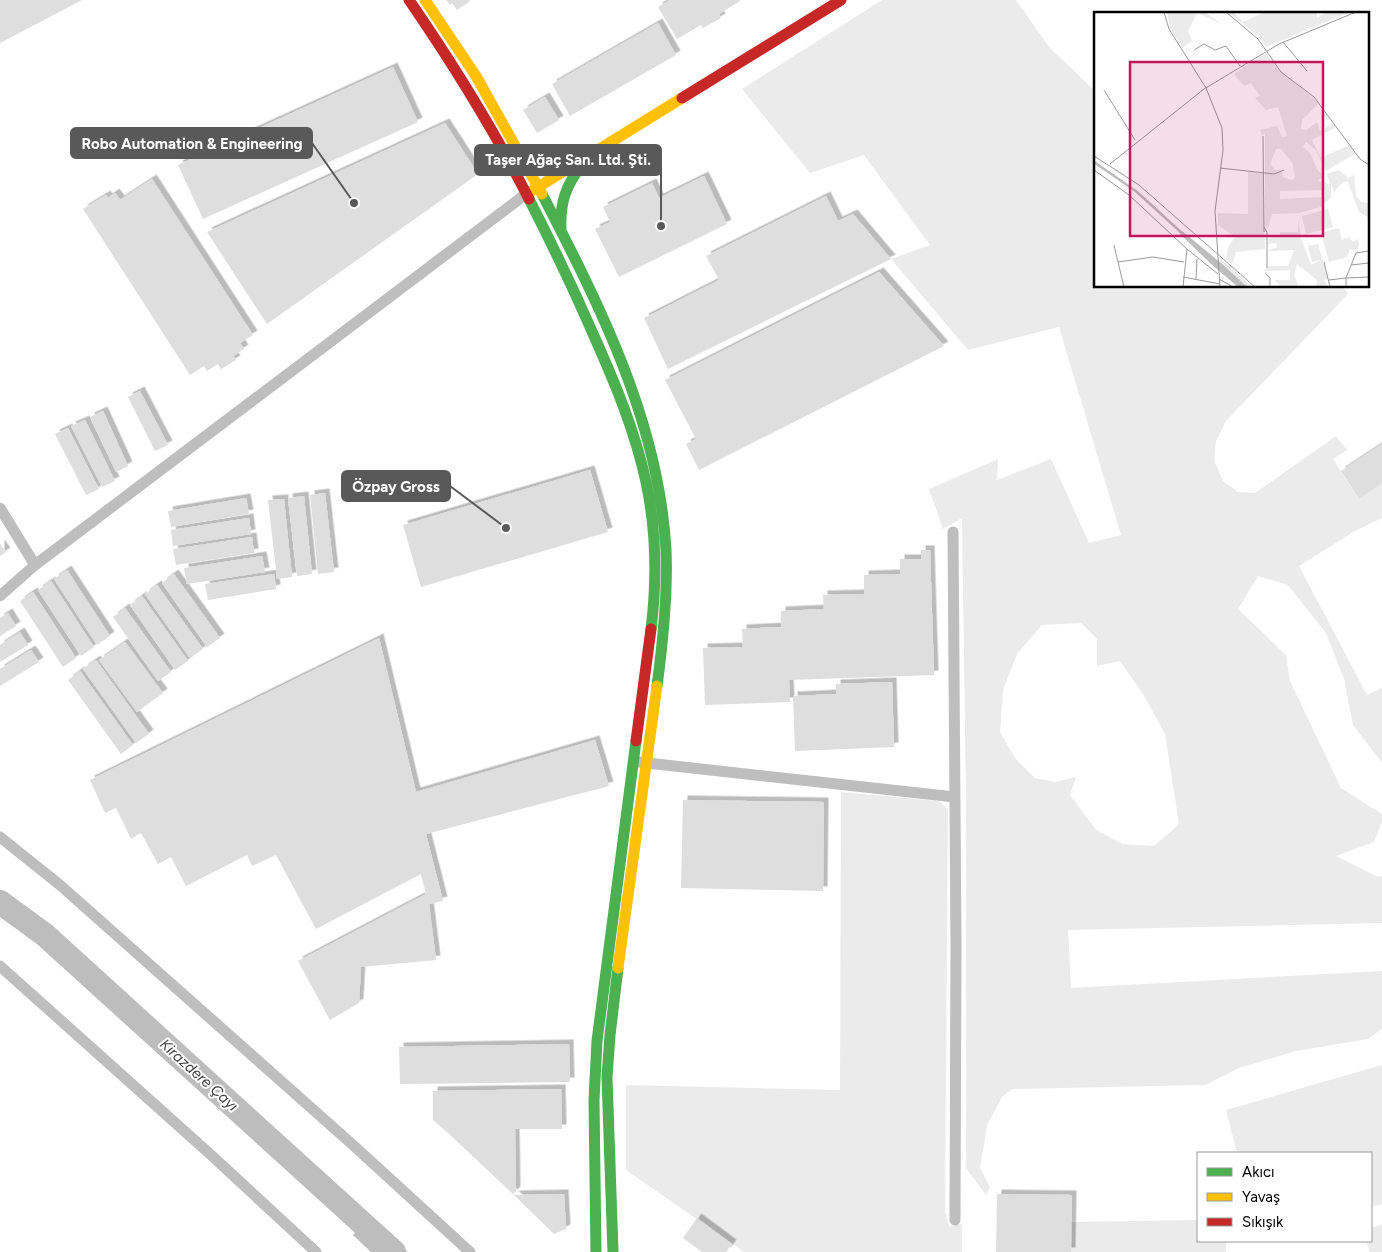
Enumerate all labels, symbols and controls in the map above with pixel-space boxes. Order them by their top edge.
inset map [1094,12,1370,288]
callout: Robo Automation & Engineering [71,128,312,158]
text: Robo Automation & Engineering [81,135,303,153]
callout: Taşer Ağaç San. Ltd. Şti. [475,145,661,175]
text: Taşer Ağaç San. Ltd. Şti. [485,151,651,169]
callout: Özpay Gross [342,471,450,501]
text: Özpay Gross [352,477,440,496]
water label: Kirazdere Çayı [156,1035,242,1115]
legend [1197,1152,1372,1242]
text: Akıcı [1242,1163,1275,1181]
text: Yavaş [1242,1188,1280,1206]
text: Sıkışık [1242,1213,1284,1231]

